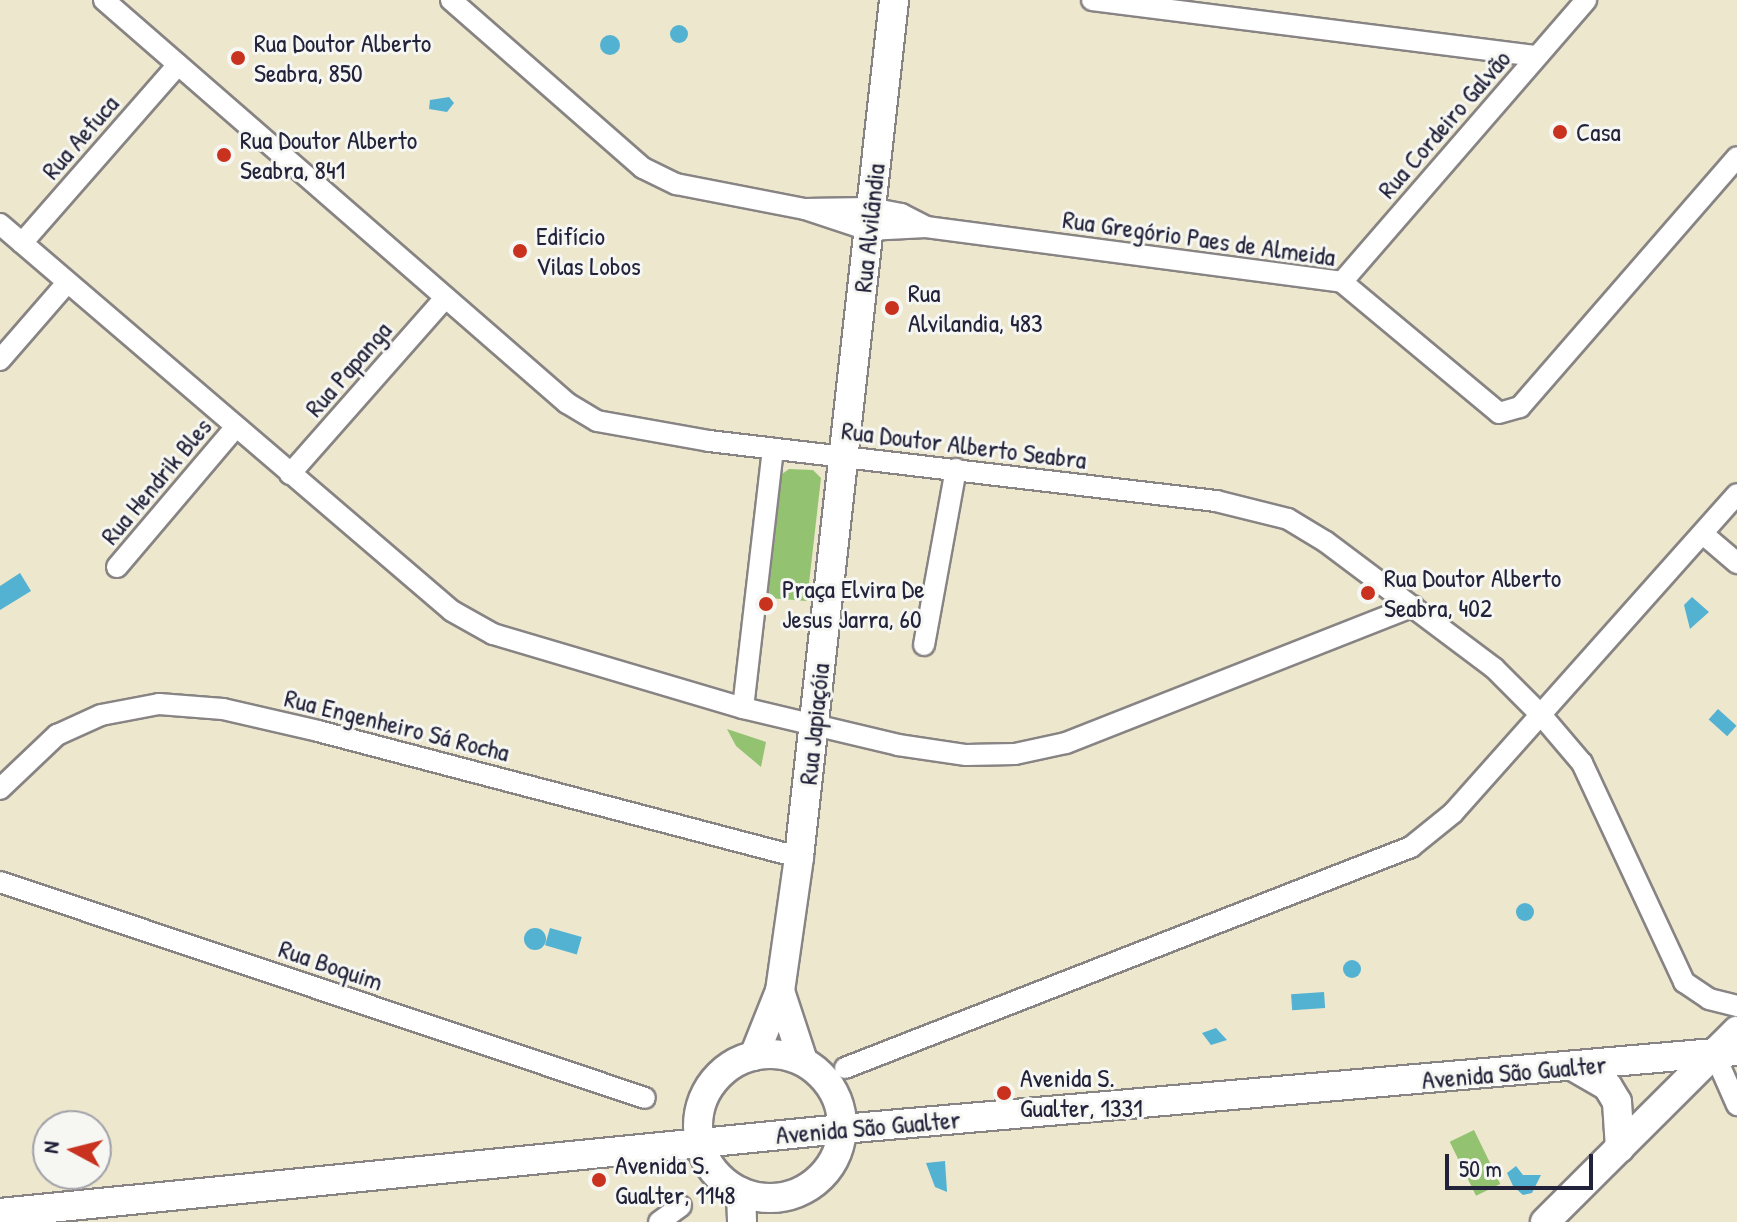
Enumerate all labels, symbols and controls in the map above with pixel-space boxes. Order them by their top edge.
place label: Rua Doutor Alberto Seabra, 850 [254,27,431,88]
street label: Rua Cordeiro Galvão [1371,43,1517,205]
marker: Rua Doutor Alberto Seabra, 850 [229,49,247,67]
street label: Rua Aefuca [35,88,125,186]
place label: Casa [1576,116,1621,148]
marker: Casa [1551,123,1569,141]
place label: Rua Doutor Alberto Seabra, 841 [240,124,417,186]
marker: Rua Doutor Alberto Seabra, 841 [215,146,233,164]
street label: Rua Alvilândia [847,162,891,294]
street label: Rua Gregório Paes de Almeida [1061,203,1337,273]
place label: Edifício Vilas Lobos [536,220,641,282]
marker: Edifício Vilas Lobos [511,242,529,260]
place label: Rua Alvilandia, 483 [908,277,1043,338]
marker: Rua Alvilandia, 483 [883,299,901,317]
street label: Rua Papanga [298,315,398,423]
street label: Rua Hendrik Bles [94,411,218,551]
street label: Rua Doutor Alberto Seabra [840,414,1088,476]
place label: Rua Doutor Alberto Seabra, 402 [1384,562,1561,624]
place label: Praça Elvira De Jesus Jarra, 60 [782,573,924,634]
marker: Rua Doutor Alberto Seabra, 402 [1359,584,1377,602]
marker: Praça Elvira De Jesus Jarra, 60 [757,595,775,613]
street label: Rua Japiaçóia [792,662,836,786]
street label: Rua Engenheiro Sá Rocha [281,682,513,768]
street label: Rua Boquim [275,933,387,997]
street label: Avenida São Gualter [1420,1048,1608,1096]
place label: Avenida S. Gualter, 1331 [1020,1062,1143,1124]
marker: Avenida S. Gualter, 1331 [995,1084,1013,1102]
street label: Avenida São Gualter [774,1103,962,1151]
north arrow [32,1110,112,1190]
scale bar [1449,1138,1597,1188]
text: N [35,1140,66,1155]
place label: Avenida S. Gualter, 1148 [615,1149,735,1210]
text: 50 m [1459,1152,1502,1184]
marker: Avenida S. Gualter, 1148 [590,1171,608,1189]

